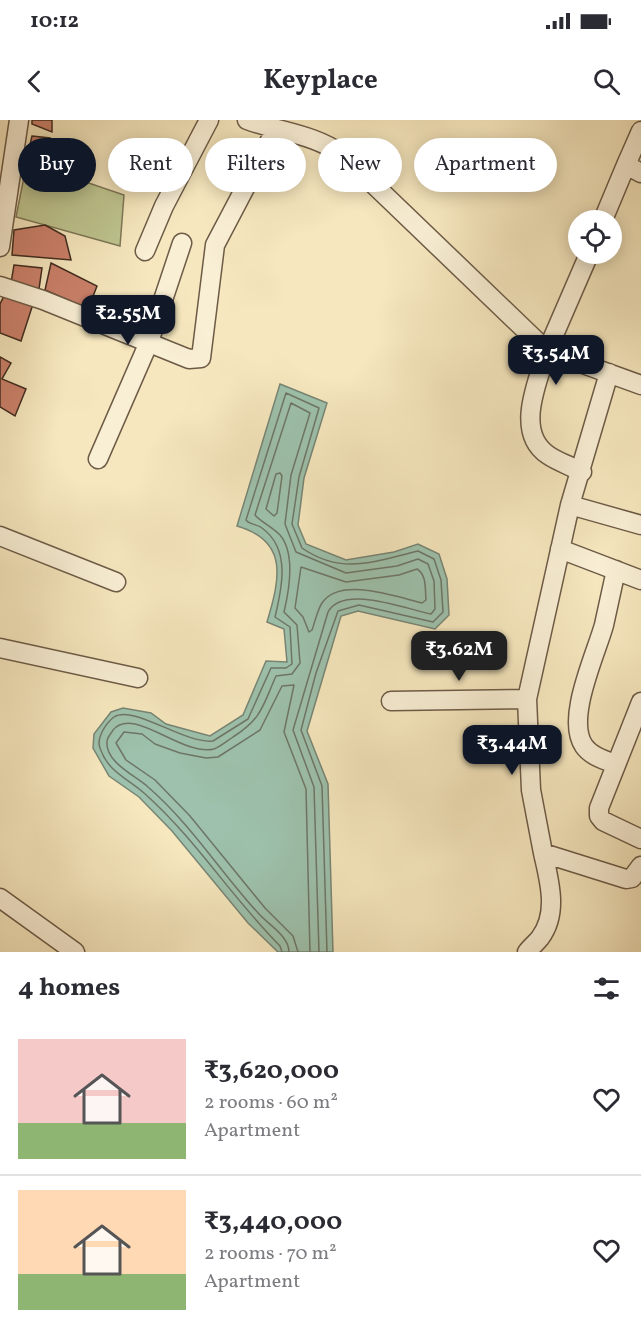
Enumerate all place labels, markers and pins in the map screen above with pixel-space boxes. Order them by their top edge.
pin: ₹2.55M [79,295,177,346]
pin: ₹3.54M [507,335,605,386]
pin: ₹3.62M [410,631,508,682]
pin: ₹3.44M [463,725,561,776]

